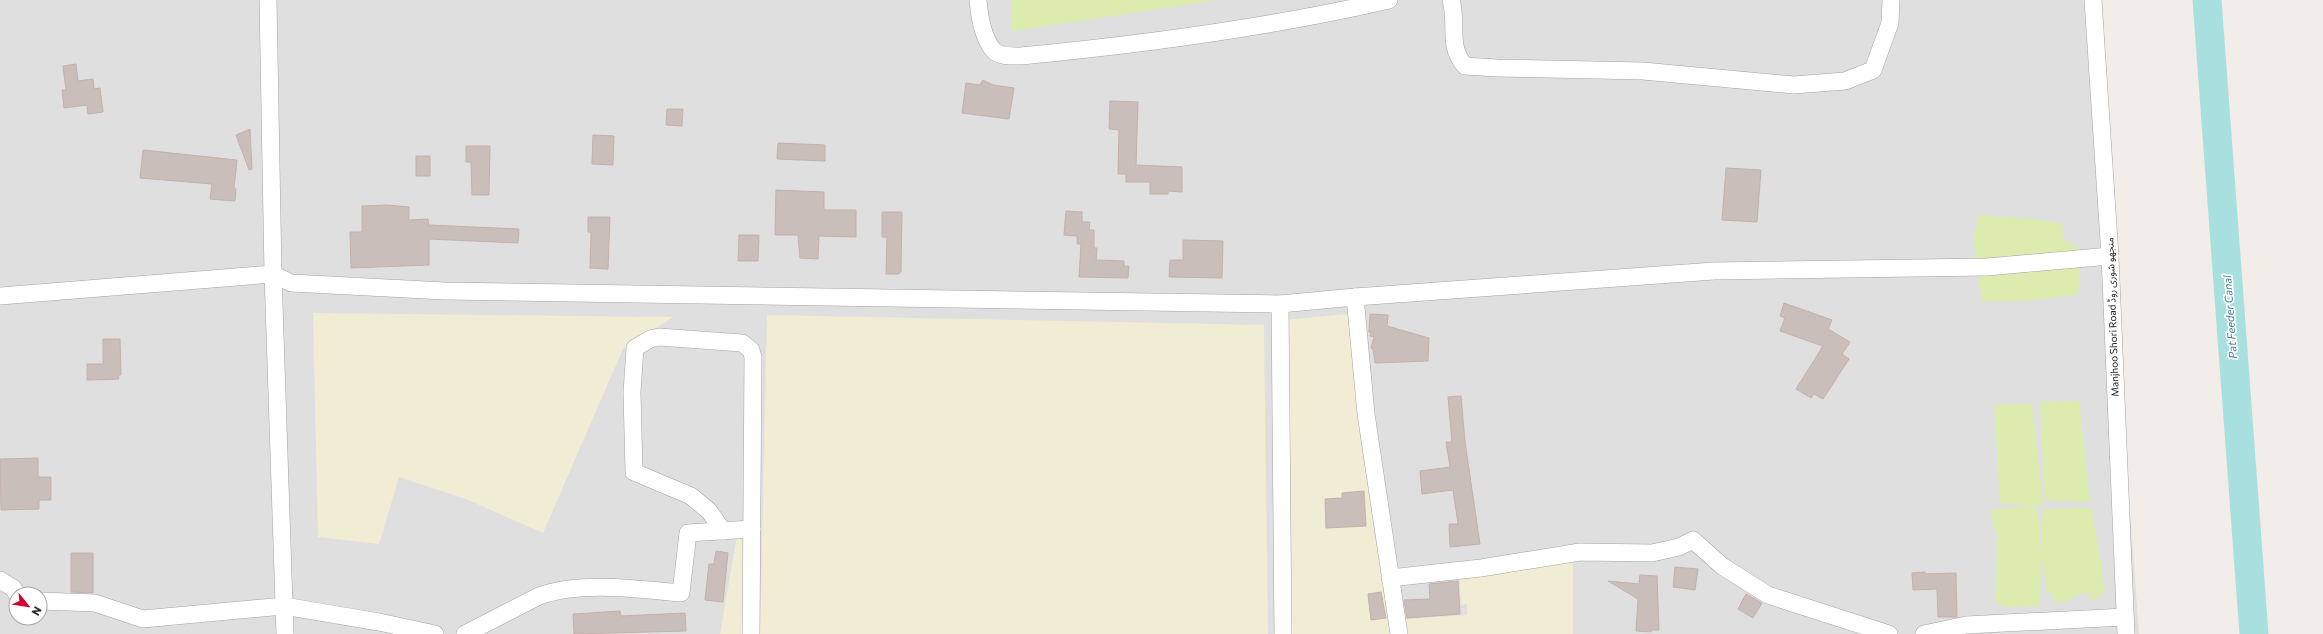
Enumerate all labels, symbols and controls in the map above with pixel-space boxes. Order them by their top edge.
street label: Manjhoo Shori Road منجھو شوری روڈ [2103,237,2122,397]
water label: Pat Feeder Canal [2220,275,2239,359]
north arrow [8,586,48,626]
text: N [29,604,45,618]

